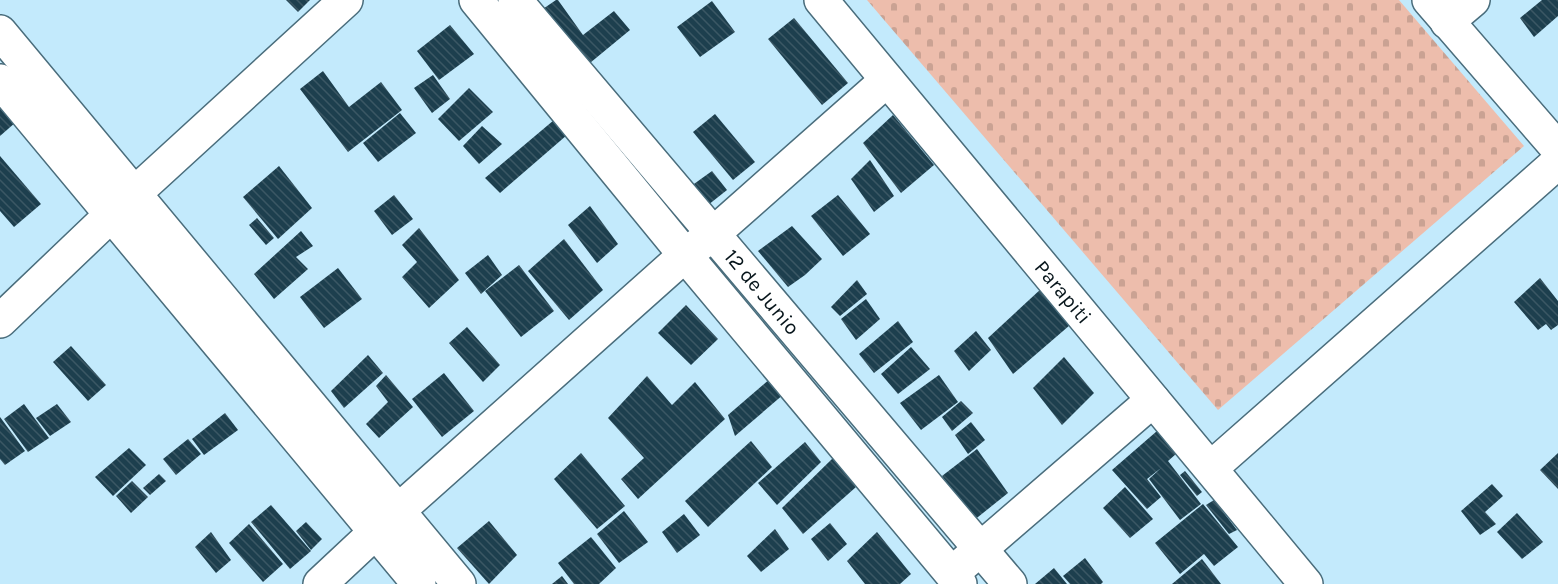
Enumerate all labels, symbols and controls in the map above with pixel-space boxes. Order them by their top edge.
street label: 12 de Junio [719,244,805,340]
street label: Parapiti [1030,256,1096,328]

